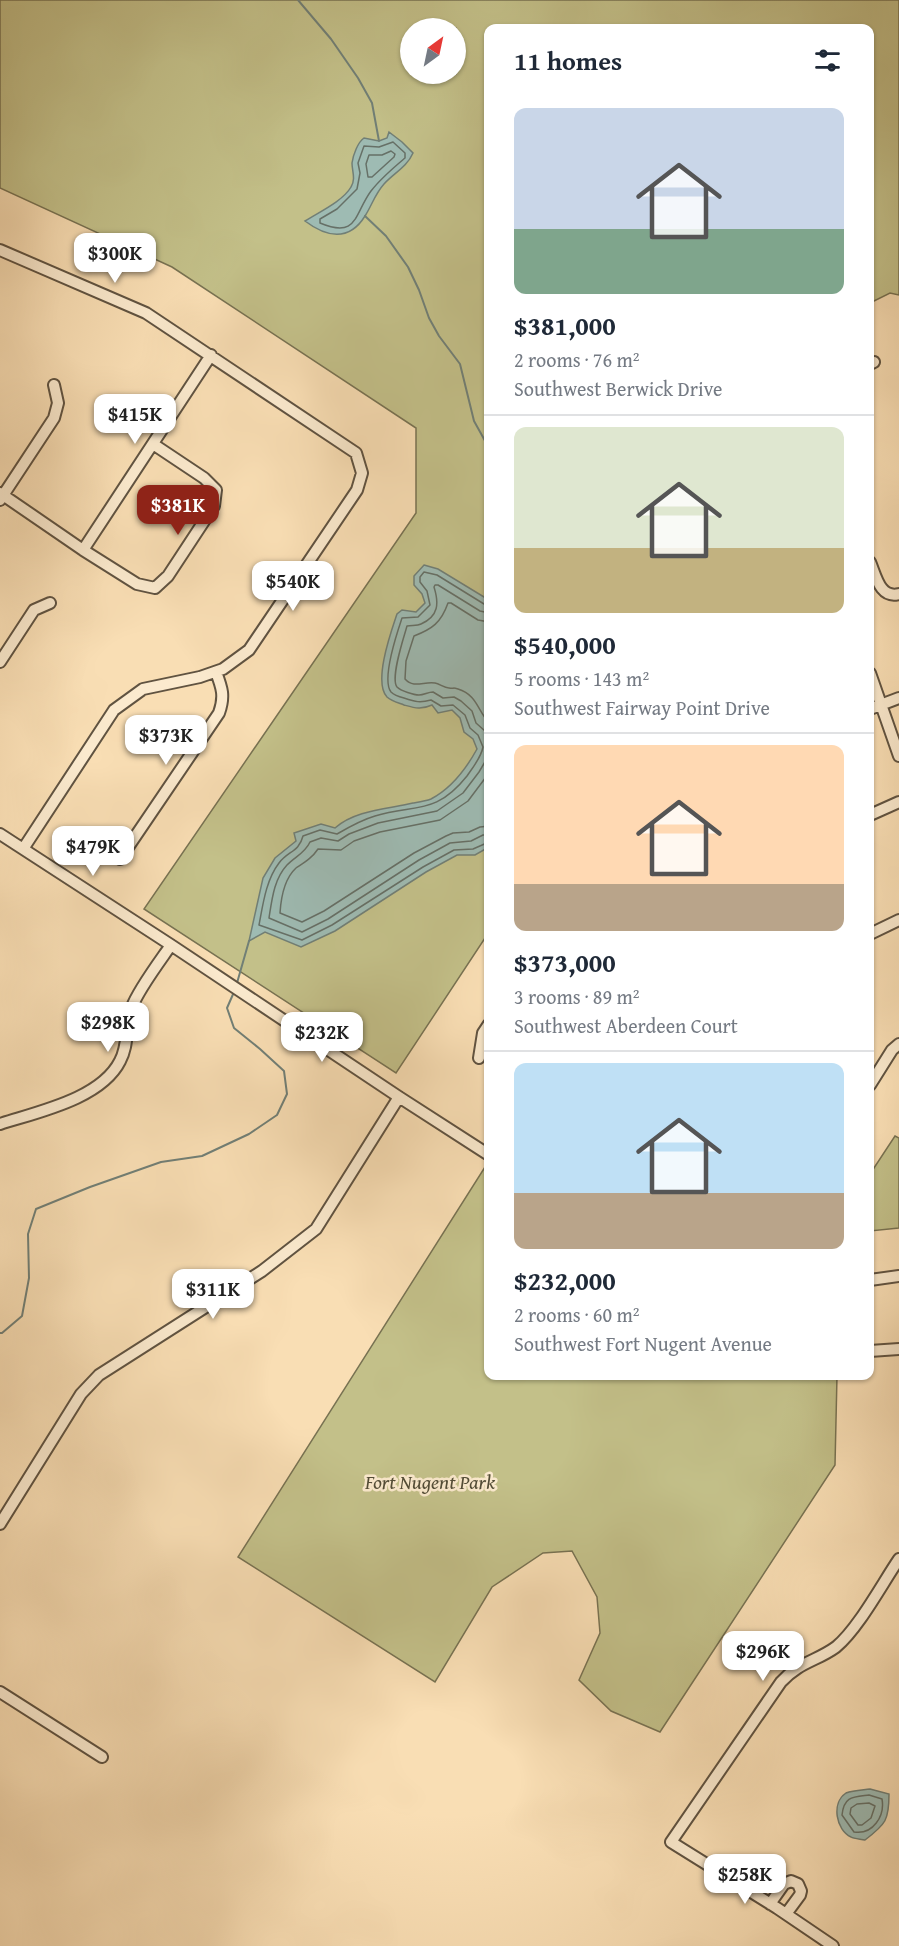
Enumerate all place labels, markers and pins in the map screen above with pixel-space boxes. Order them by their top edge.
pin: $300K [73,233,157,284]
pin: $415K [93,394,177,445]
pin: $381K [136,485,220,536]
pin: $540K [251,561,335,612]
pin: $373K [124,715,208,766]
pin: $479K [51,826,135,877]
pin: $298K [66,1002,150,1053]
pin: $232K [280,1012,364,1063]
pin: $311K [171,1269,255,1320]
pin: $296K [721,1631,805,1682]
pin: $258K [703,1854,787,1905]

